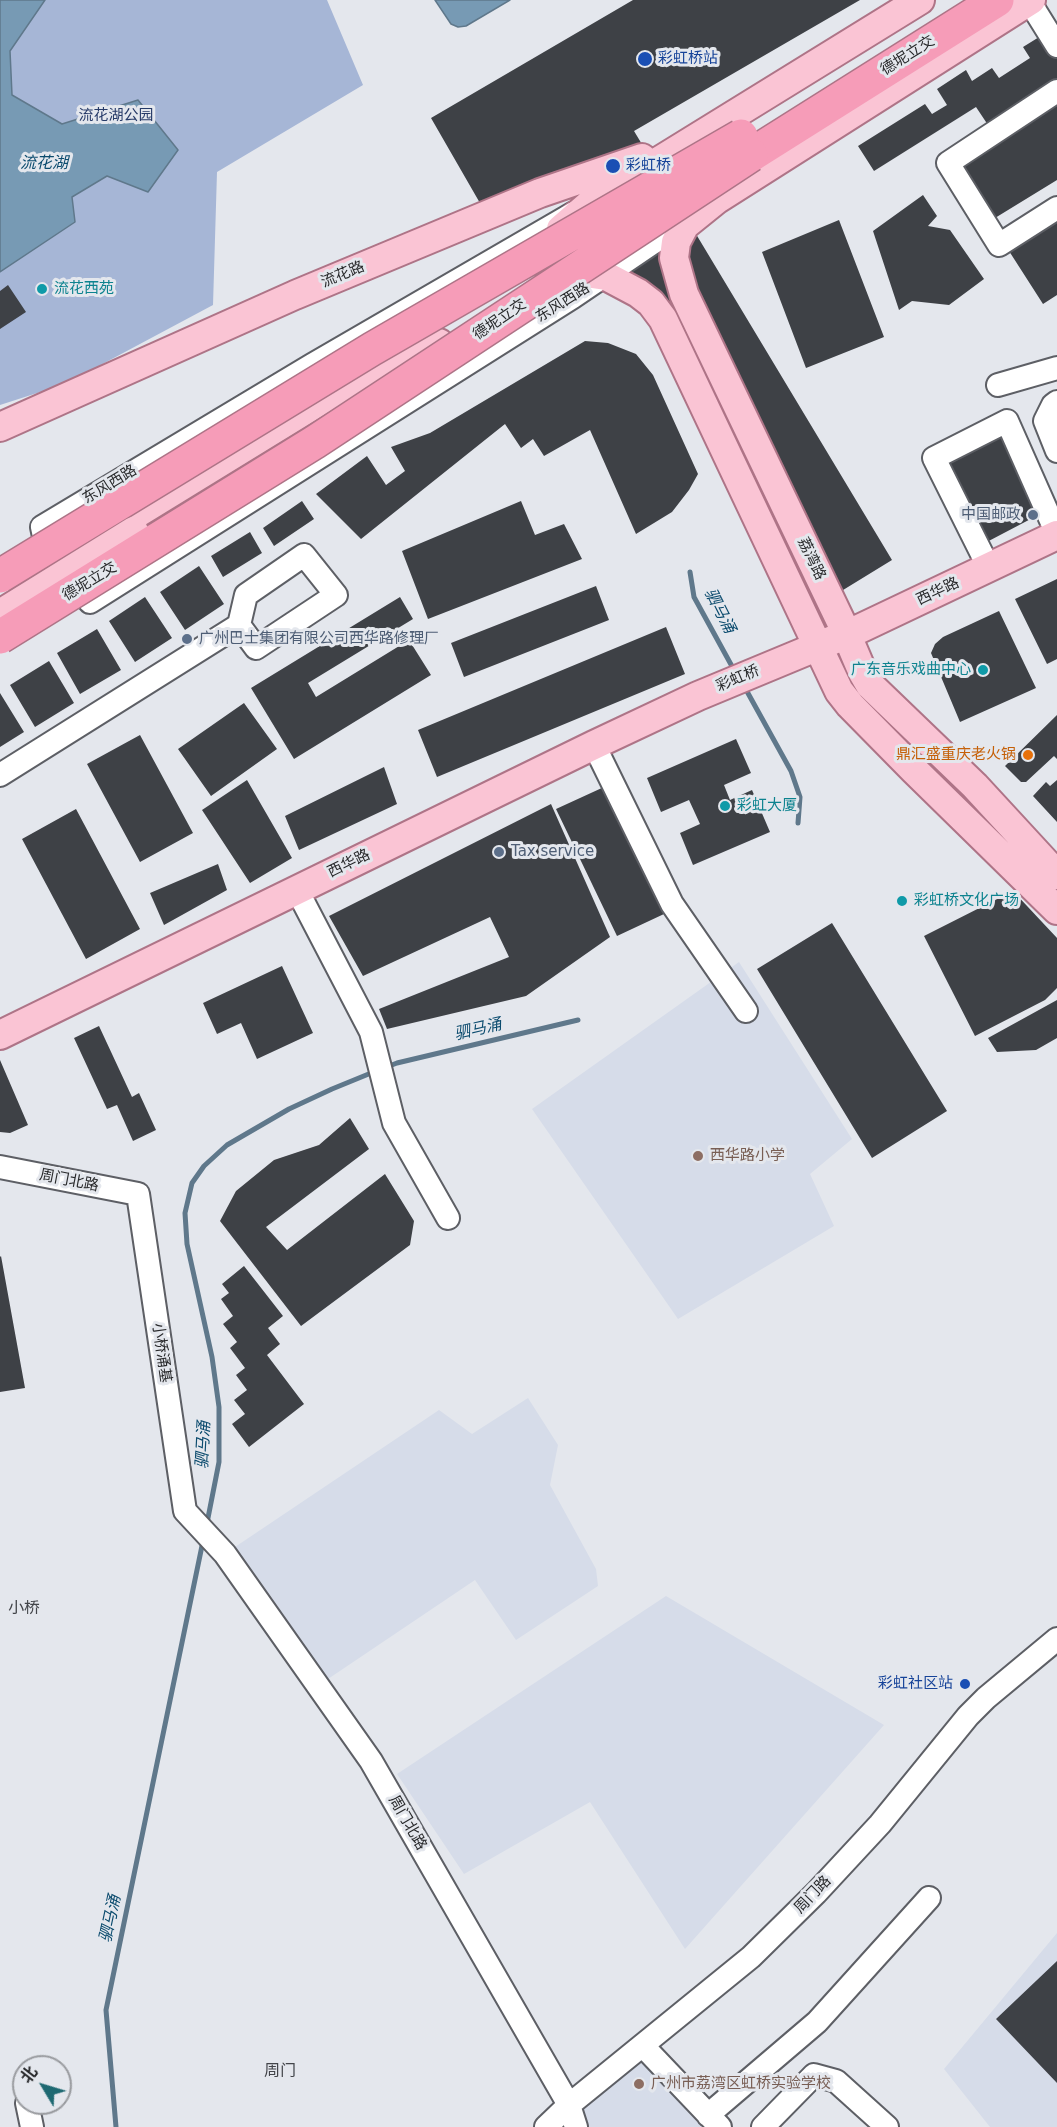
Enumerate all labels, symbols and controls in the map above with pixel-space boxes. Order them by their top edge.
street label: 德坭立交 [878,32,938,80]
marker: 彩虹桥站 [636,50,654,68]
place label: 彩虹桥站 [658,50,718,68]
park label: 流花湖公园 [79,107,153,125]
water label: 流花湖 [20,154,68,174]
marker: 彩虹桥 [604,157,622,175]
place label: 彩虹桥 [626,157,671,175]
street label: 流花路 [319,258,367,292]
street label: 东风西路 [533,279,593,327]
place label: 流花西苑 [54,280,114,298]
marker: 流花西苑 [35,282,49,296]
street label: 德坭立交 [470,296,530,344]
street label: 东风西路 [80,462,140,508]
place label: 中国邮政 [961,506,1021,524]
marker: 中国邮政 [1026,508,1040,522]
street label: 荔湾路 [793,535,829,583]
street label: 德坭立交 [60,559,120,605]
street label: 西华路 [914,574,962,610]
water label: 驷马涌 [700,585,738,637]
place label: 广州巴士集团有限公司西华路修理厂 [199,630,439,648]
marker: 广州巴士集团有限公司西华路修理厂 [180,632,194,646]
place label: 广东音乐戏曲中心 [851,661,971,679]
street label: 彩虹桥 [714,662,762,696]
marker: 广东音乐戏曲中心 [976,663,990,677]
place label: 鼎汇盛重庆老火锅 [896,746,1016,764]
marker: 鼎汇盛重庆老火锅 [1021,748,1035,762]
place label: 彩虹大厦 [737,797,797,815]
marker: 彩虹大厦 [718,799,732,813]
place label: Tax service [511,843,594,861]
marker: Tax service [492,845,506,859]
street label: 西华路 [325,846,373,882]
place label: 彩虹桥文化广场 [914,892,1019,910]
marker: 彩虹桥文化广场 [895,894,909,908]
water label: 驷马涌 [452,1015,504,1045]
place label: 西华路小学 [710,1147,785,1165]
marker: 西华路小学 [691,1149,705,1163]
street label: 周门北路 [38,1166,100,1196]
street label: 小桥涌基 [148,1322,174,1384]
water label: 驷马涌 [193,1421,215,1469]
district label: 小桥 [8,1599,40,1619]
place label: 彩虹社区站 [878,1675,953,1693]
marker: 彩虹社区站 [958,1677,972,1691]
street label: 周门北路 [384,1793,430,1853]
street label: 周门路 [791,1873,835,1917]
water label: 驷马涌 [97,1894,125,1944]
north arrow [12,2055,72,2115]
district label: 周门 [264,2062,296,2082]
text: 北 [17,2063,41,2087]
place label: 广州市荔湾区虹桥实验学校 [651,2075,831,2093]
marker: 广州市荔湾区虹桥实验学校 [632,2077,646,2091]

